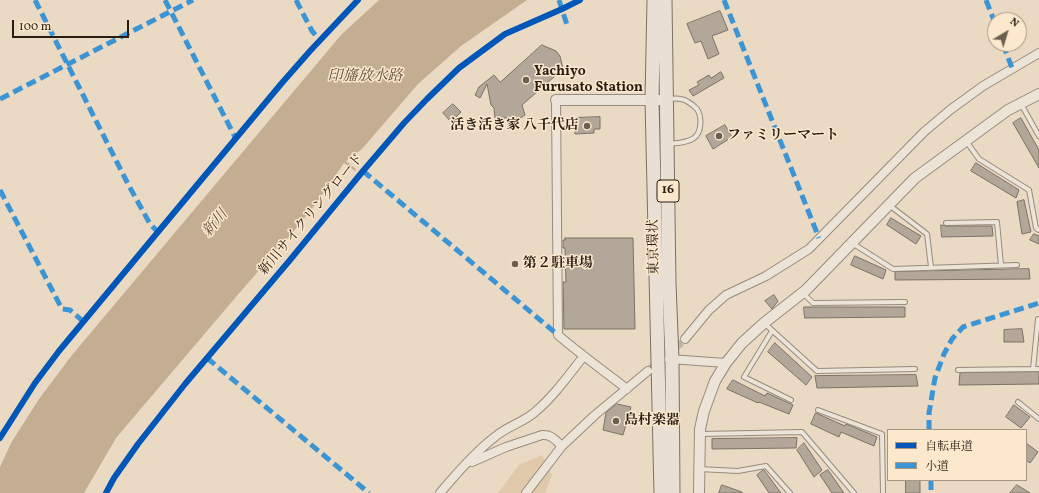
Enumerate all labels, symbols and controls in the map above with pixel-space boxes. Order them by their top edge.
scale bar [14,12,131,38]
north arrow [987,12,1027,52]
text: N [1006,15,1022,31]
text: 100 m [19,19,51,35]
place label: Yachiyo Furusato Station [534,64,643,96]
water label: 印旛放水路 [328,68,402,86]
marker: Yachiyo Furusato Station [521,75,531,85]
place label: 活き活き家 八千代店 [450,118,579,134]
marker: 活き活き家 八千代店 [582,121,592,131]
place label: ファミリーマート [727,128,839,144]
marker: ファミリーマート [714,131,724,141]
street label: 新川サイクリングロード [256,151,368,279]
road number: 16 [657,180,679,202]
water label: 新川 [199,207,233,241]
street label: 東京環状 [646,219,664,275]
place label: 第２駐車場 [523,256,593,272]
marker: 第２駐車場 [510,259,520,269]
place label: 島村楽器 [624,413,680,429]
marker: 島村楽器 [611,416,621,426]
legend [887,429,1027,481]
text: 自転車道 [925,439,973,455]
text: 小道 [925,459,949,475]

